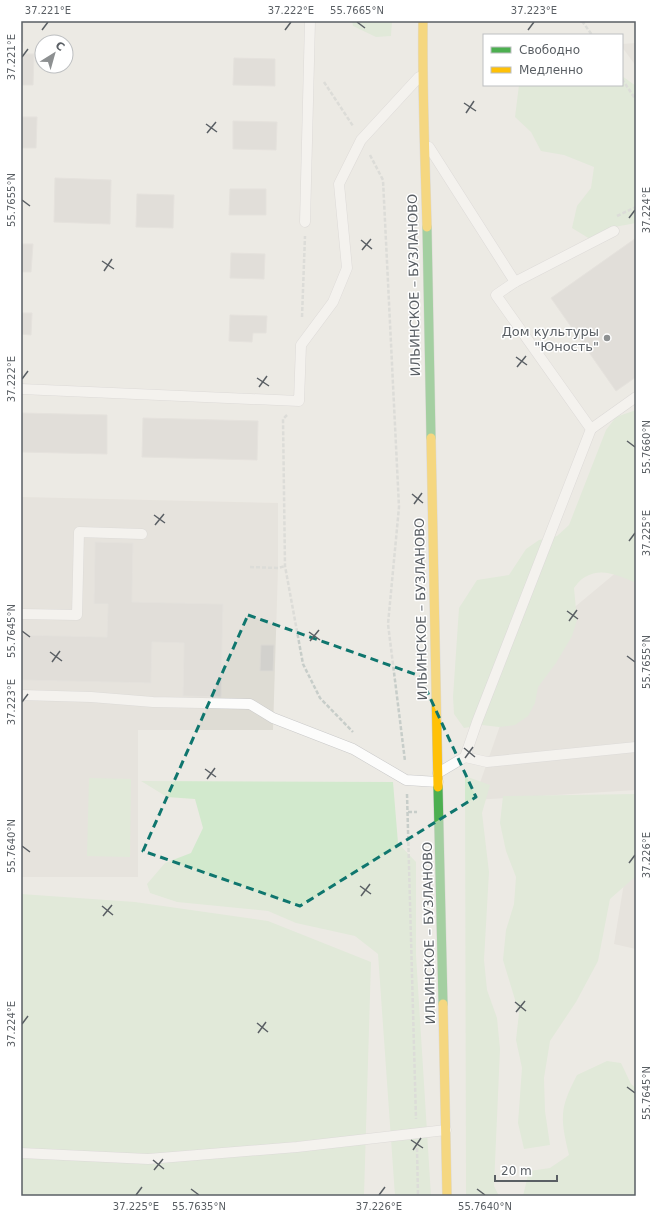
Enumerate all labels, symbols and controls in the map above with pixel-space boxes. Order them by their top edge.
text: 37.221°E [25,5,71,16]
text: 37.222°E [268,5,314,16]
text: 55.7665°N [330,5,384,16]
text: 37.223°E [511,5,557,16]
text: 37.221°E [6,34,17,80]
north arrow [34,34,74,74]
legend [483,34,623,86]
text: С [53,39,67,54]
text: Свободно [519,43,580,57]
text: Медленно [519,63,583,77]
text: 55.7655°N [6,173,17,227]
text: 37.224°E [641,187,652,233]
street label: ИЛЬИНСКОЕ – БУЗЛАНОВО [405,194,423,376]
place label: Дом культуры "Юность" [502,324,599,354]
marker: Дом культуры "Юность" [602,333,612,343]
text: 37.222°E [6,356,17,402]
text: 55.7660°N [641,420,652,474]
text: 37.225°E [641,510,652,556]
street label: ИЛЬИНСКОЕ – БУЗЛАНОВО [412,518,430,700]
text: 55.7645°N [6,604,17,658]
text: 55.7655°N [641,635,652,689]
text: 37.223°E [6,679,17,725]
text: 55.7640°N [6,819,17,873]
text: 37.226°E [641,832,652,878]
street label: ИЛЬИНСКОЕ – БУЗЛАНОВО [420,842,438,1024]
text: 37.224°E [6,1001,17,1047]
text: 55.7645°N [641,1066,652,1120]
scale bar [495,1157,557,1183]
text: 20 m [501,1164,532,1178]
text: 37.225°E [113,1201,159,1212]
text: 55.7635°N [172,1201,226,1212]
text: 37.226°E [356,1201,402,1212]
text: 55.7640°N [458,1201,512,1212]

